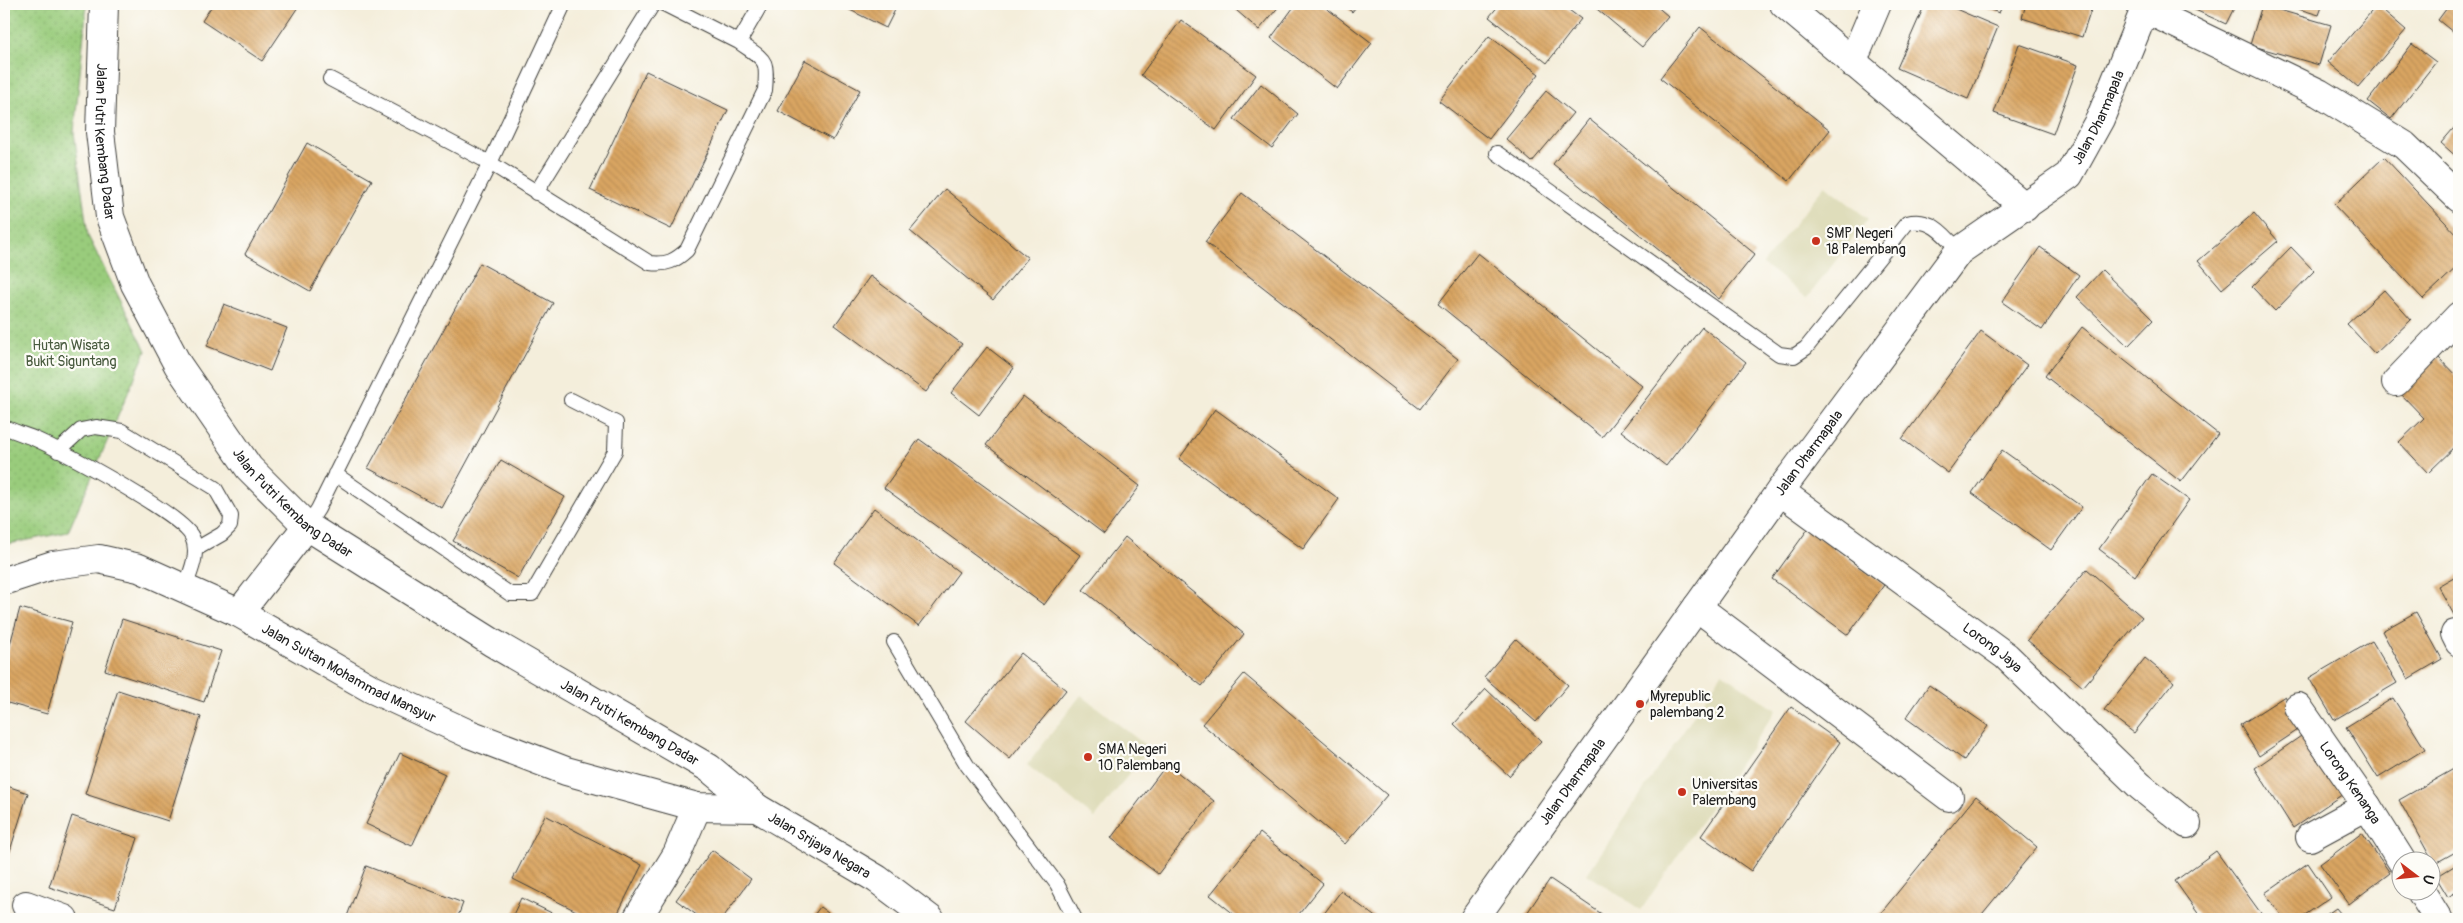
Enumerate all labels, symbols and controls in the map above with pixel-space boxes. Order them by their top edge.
street label: Jalan Putri Kembang Dadar [91,63,119,223]
street label: Jalan Dharmapala [2068,68,2128,167]
place label: SMP Negeri 18 Palembang [1826,225,1906,258]
marker: SMP Negeri 18 Palembang [1810,235,1822,247]
park label: Hutan Wisata Bukit Siguntang [25,337,117,370]
street label: Jalan Dharmapala [1771,406,1846,499]
street label: Jalan Putri Kembang Dadar [229,445,356,561]
street label: Jalan Sultan Mohammad Mansyur [259,619,439,726]
street label: Lorong Jaya [1959,619,2026,676]
street label: Jalan Putri Kembang Dadar [558,676,702,769]
place label: Myrepublic palembang 2 [1650,688,1725,721]
marker: Myrepublic palembang 2 [1634,698,1646,710]
street label: Jalan Dharmapala [1536,735,1609,828]
street label: Lorong Kenanga [2316,738,2385,827]
place label: SMA Negeri 10 Palembang [1098,741,1180,774]
marker: SMA Negeri 10 Palembang [1082,751,1094,763]
place label: Universitas Palembang [1692,776,1758,809]
marker: Universitas Palembang [1676,786,1688,798]
street label: Jalan Srijaya Negara [765,808,874,882]
north arrow [2390,850,2440,900]
text: U [2419,873,2437,886]

